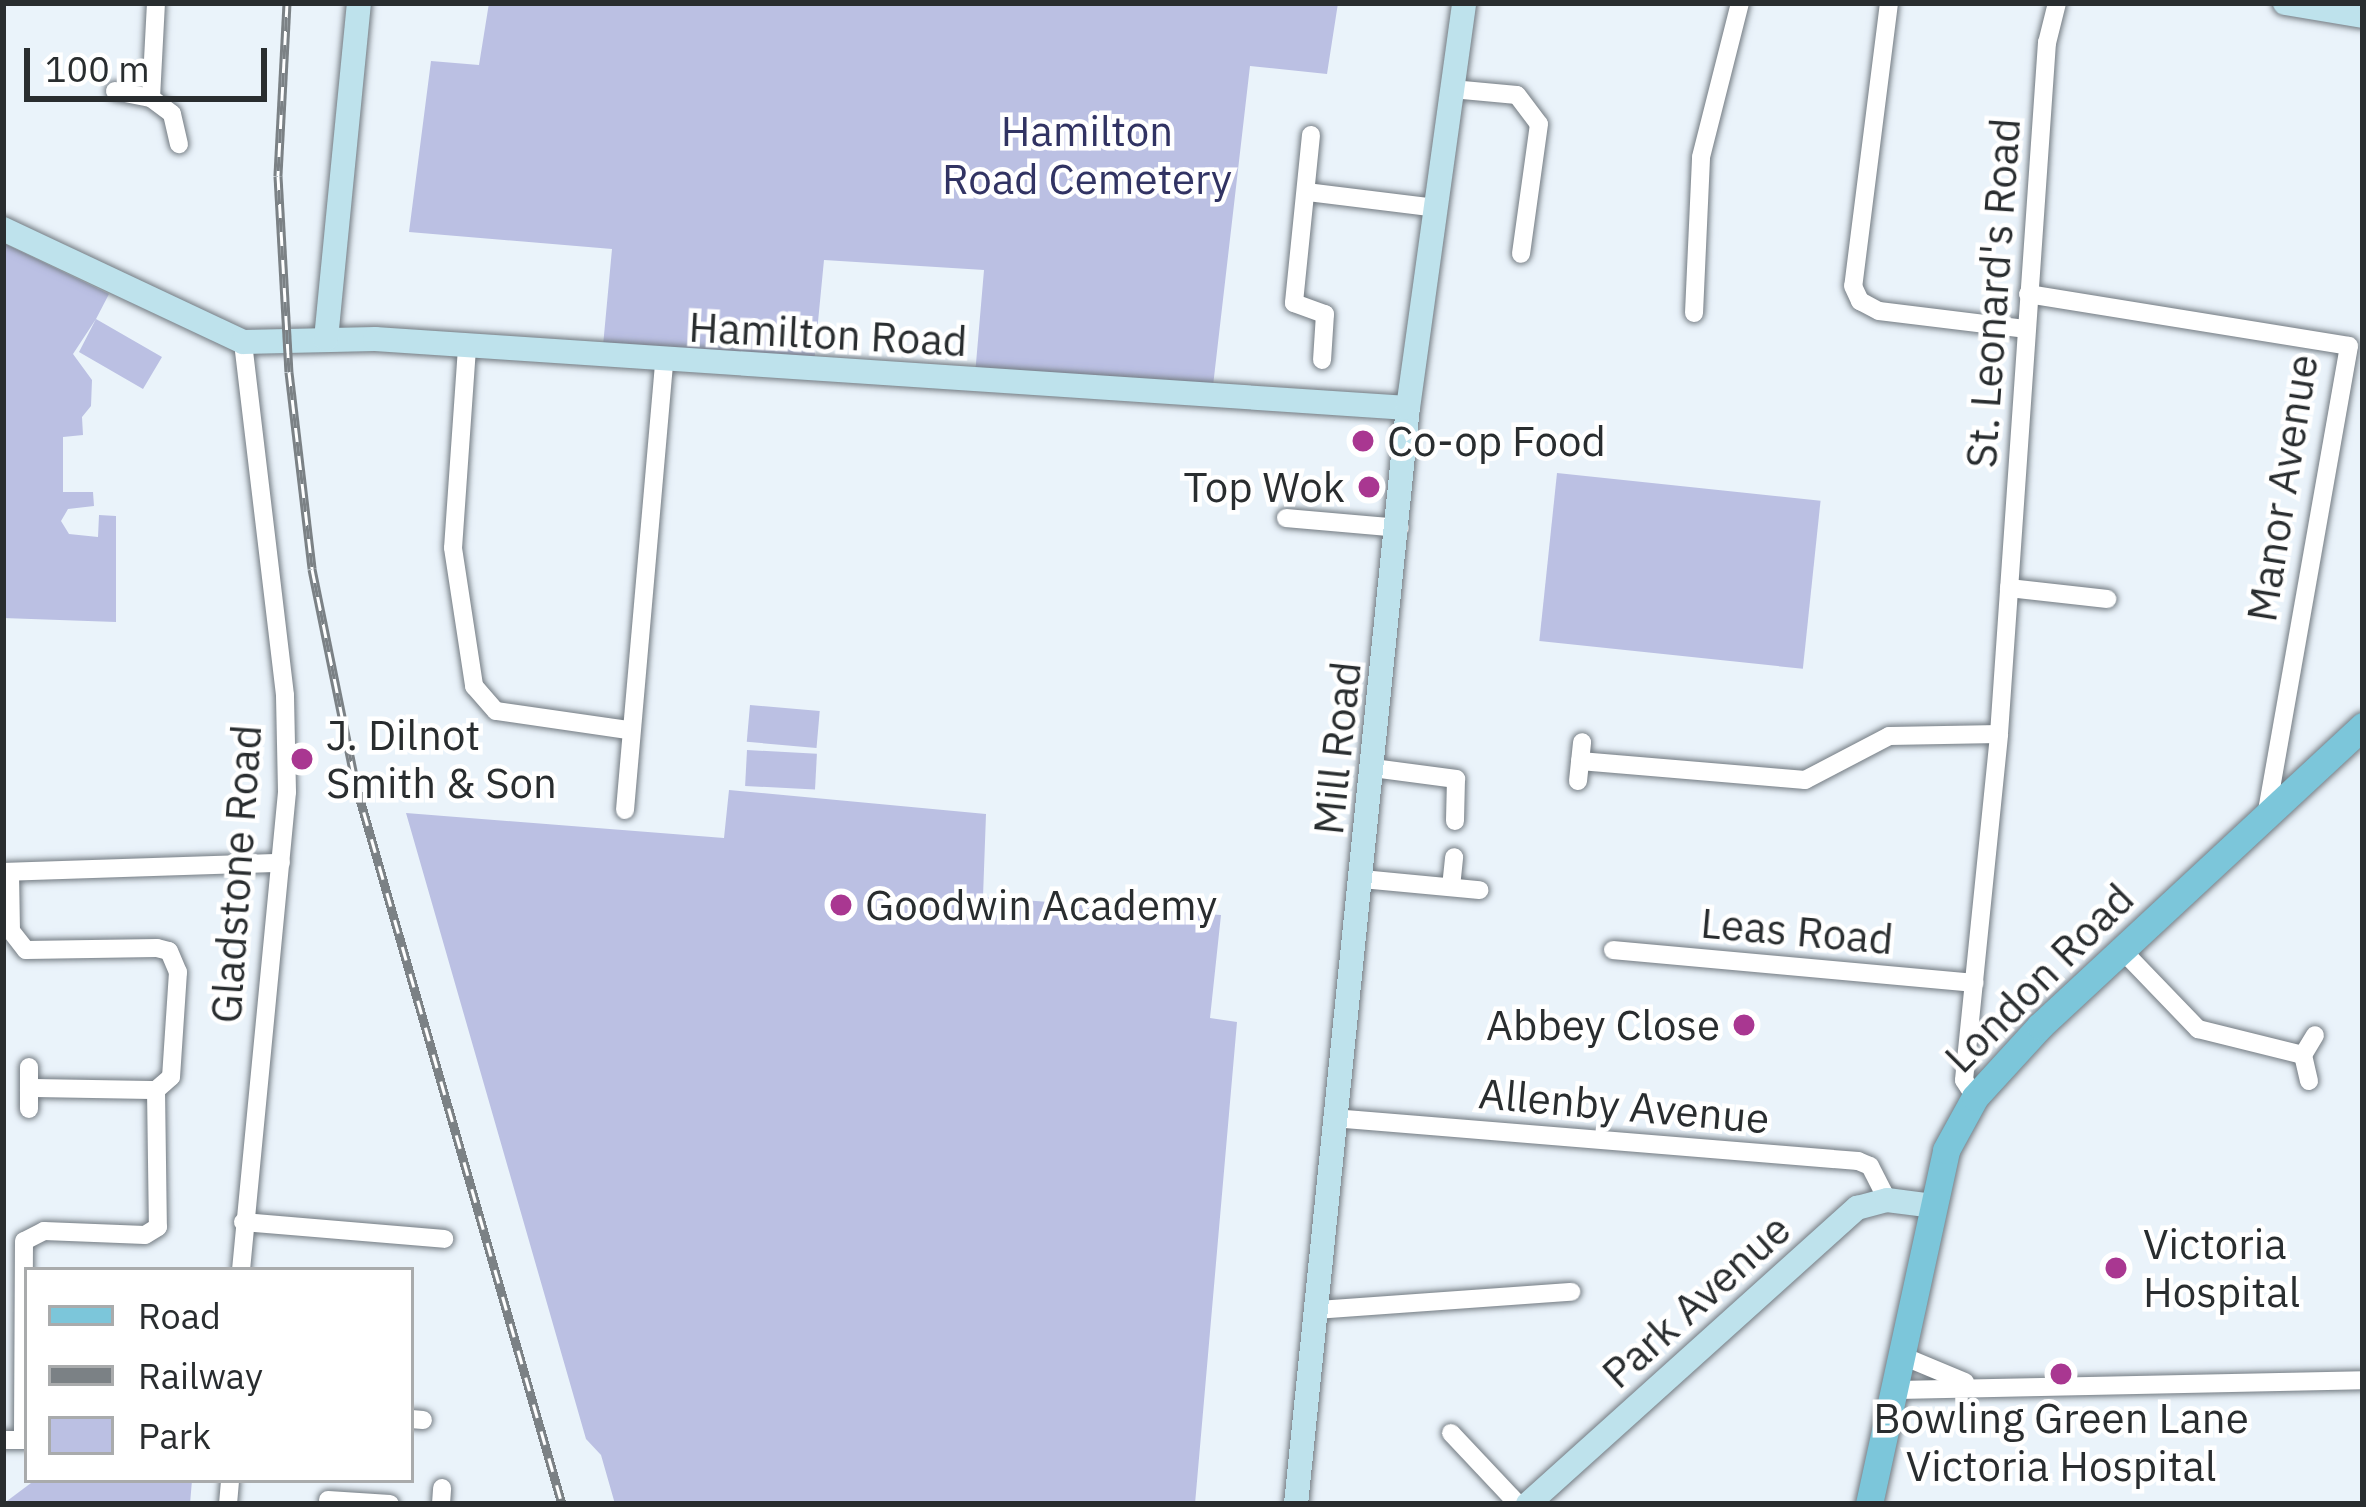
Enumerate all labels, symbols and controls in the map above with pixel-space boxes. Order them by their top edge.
scale bar [30,24,273,98]
text: 100 m [45,45,150,92]
park label: Hamilton Road Cemetery [942,106,1232,204]
street label: St. Leonard's Road [1956,116,2030,470]
street label: Hamilton Road [687,302,969,366]
street label: Manor Avenue [2236,351,2328,625]
place label: Co-op Food [1387,416,1606,466]
marker: Co-op Food [1350,428,1376,454]
place label: Top Wok [1183,462,1345,512]
marker: Top Wok [1356,474,1382,500]
street label: Mill Road [1303,659,1371,837]
place label: J. Dilnot Smith & Son [326,710,557,808]
street label: Gladstone Road [200,723,272,1025]
marker: J. Dilnot Smith & Son [289,746,315,772]
street label: London Road [1934,873,2144,1083]
place label: Goodwin Academy [865,880,1217,930]
marker: Goodwin Academy [828,892,854,918]
street label: Leas Road [1699,897,1895,965]
place label: Abbey Close [1486,1000,1720,1050]
marker: Abbey Close [1731,1012,1757,1038]
street label: Allenby Avenue [1476,1068,1772,1144]
street label: Park Avenue [1592,1204,1800,1398]
place label: Victoria Hospital [2143,1219,2300,1318]
marker: Victoria Hospital [2100,1252,2132,1284]
legend [24,1267,414,1483]
text: Road [138,1292,221,1339]
text: Railway [138,1352,263,1399]
marker: Bowling Green Lane Victoria Hospital [2048,1361,2074,1387]
place label: Bowling Green Lane Victoria Hospital [1873,1393,2249,1492]
text: Park [138,1412,211,1459]

